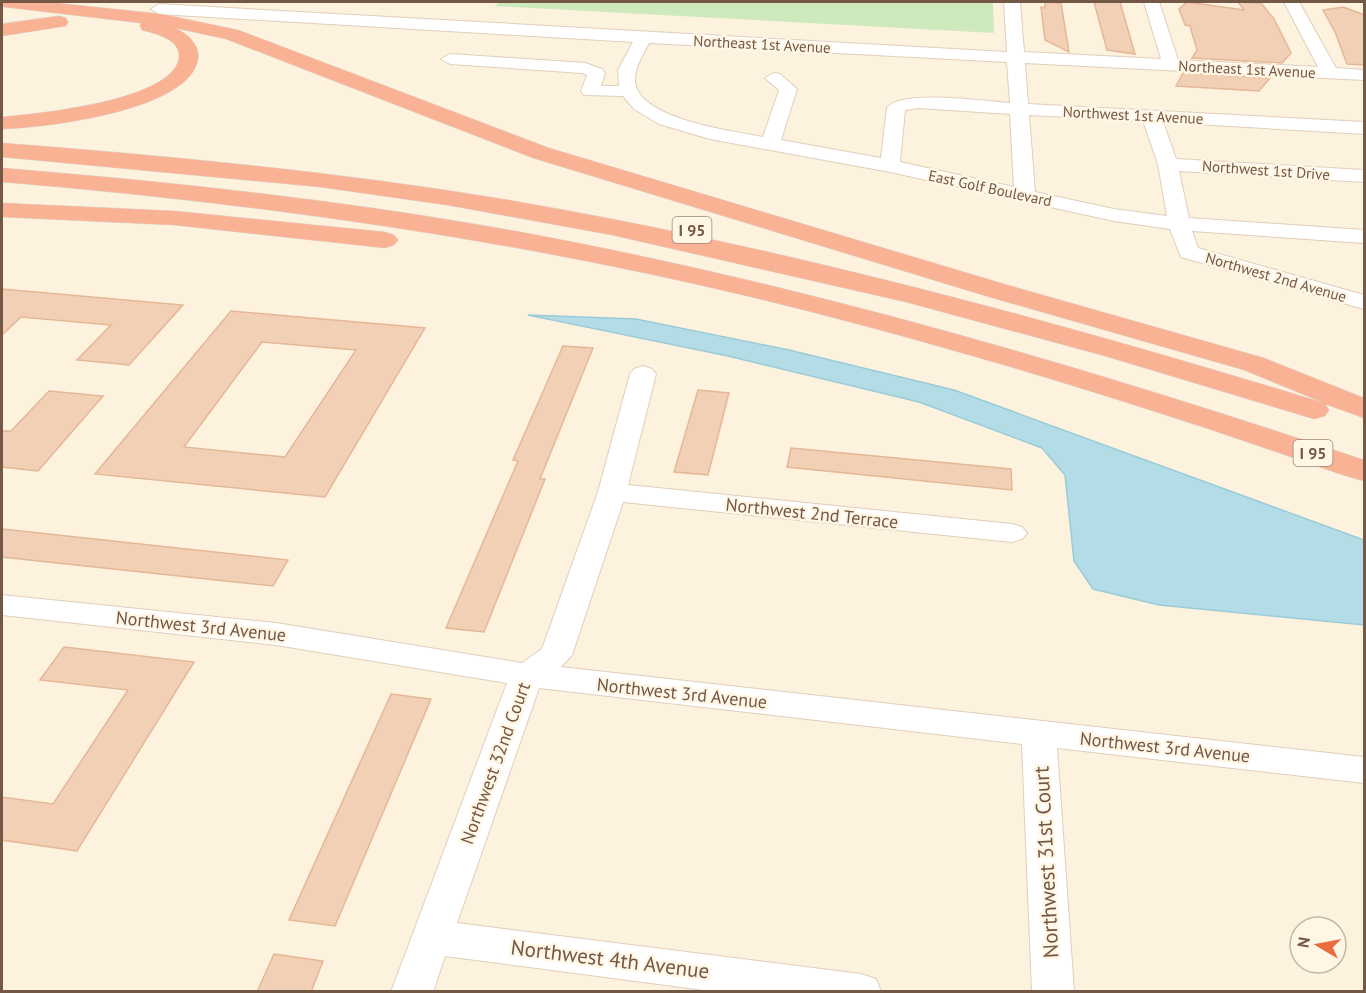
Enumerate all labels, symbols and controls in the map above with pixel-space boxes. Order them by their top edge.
street label: Northeast 1st Avenue [693,31,831,57]
street label: Northeast 1st Avenue [1178,56,1316,82]
street label: Northwest 1st Avenue [1062,102,1204,128]
street label: Northwest 1st Drive [1201,156,1331,184]
street label: East Golf Boulevard [927,166,1053,210]
road number: I 95 [672,217,712,243]
street label: Northwest 2nd Avenue [1203,248,1349,306]
road number: I 95 [1294,440,1332,466]
street label: Northwest 2nd Terrace [725,492,899,534]
street label: Northwest 3rd Avenue [115,606,287,646]
street label: Northwest 3rd Avenue [596,673,768,713]
street label: Northwest 32nd Court [455,679,535,847]
street label: Northwest 3rd Avenue [1079,727,1251,767]
street label: Northwest 31st Court [1027,765,1065,959]
north arrow [1288,915,1348,975]
street label: Northwest 4th Avenue [509,933,711,985]
text: N [1292,935,1314,949]

